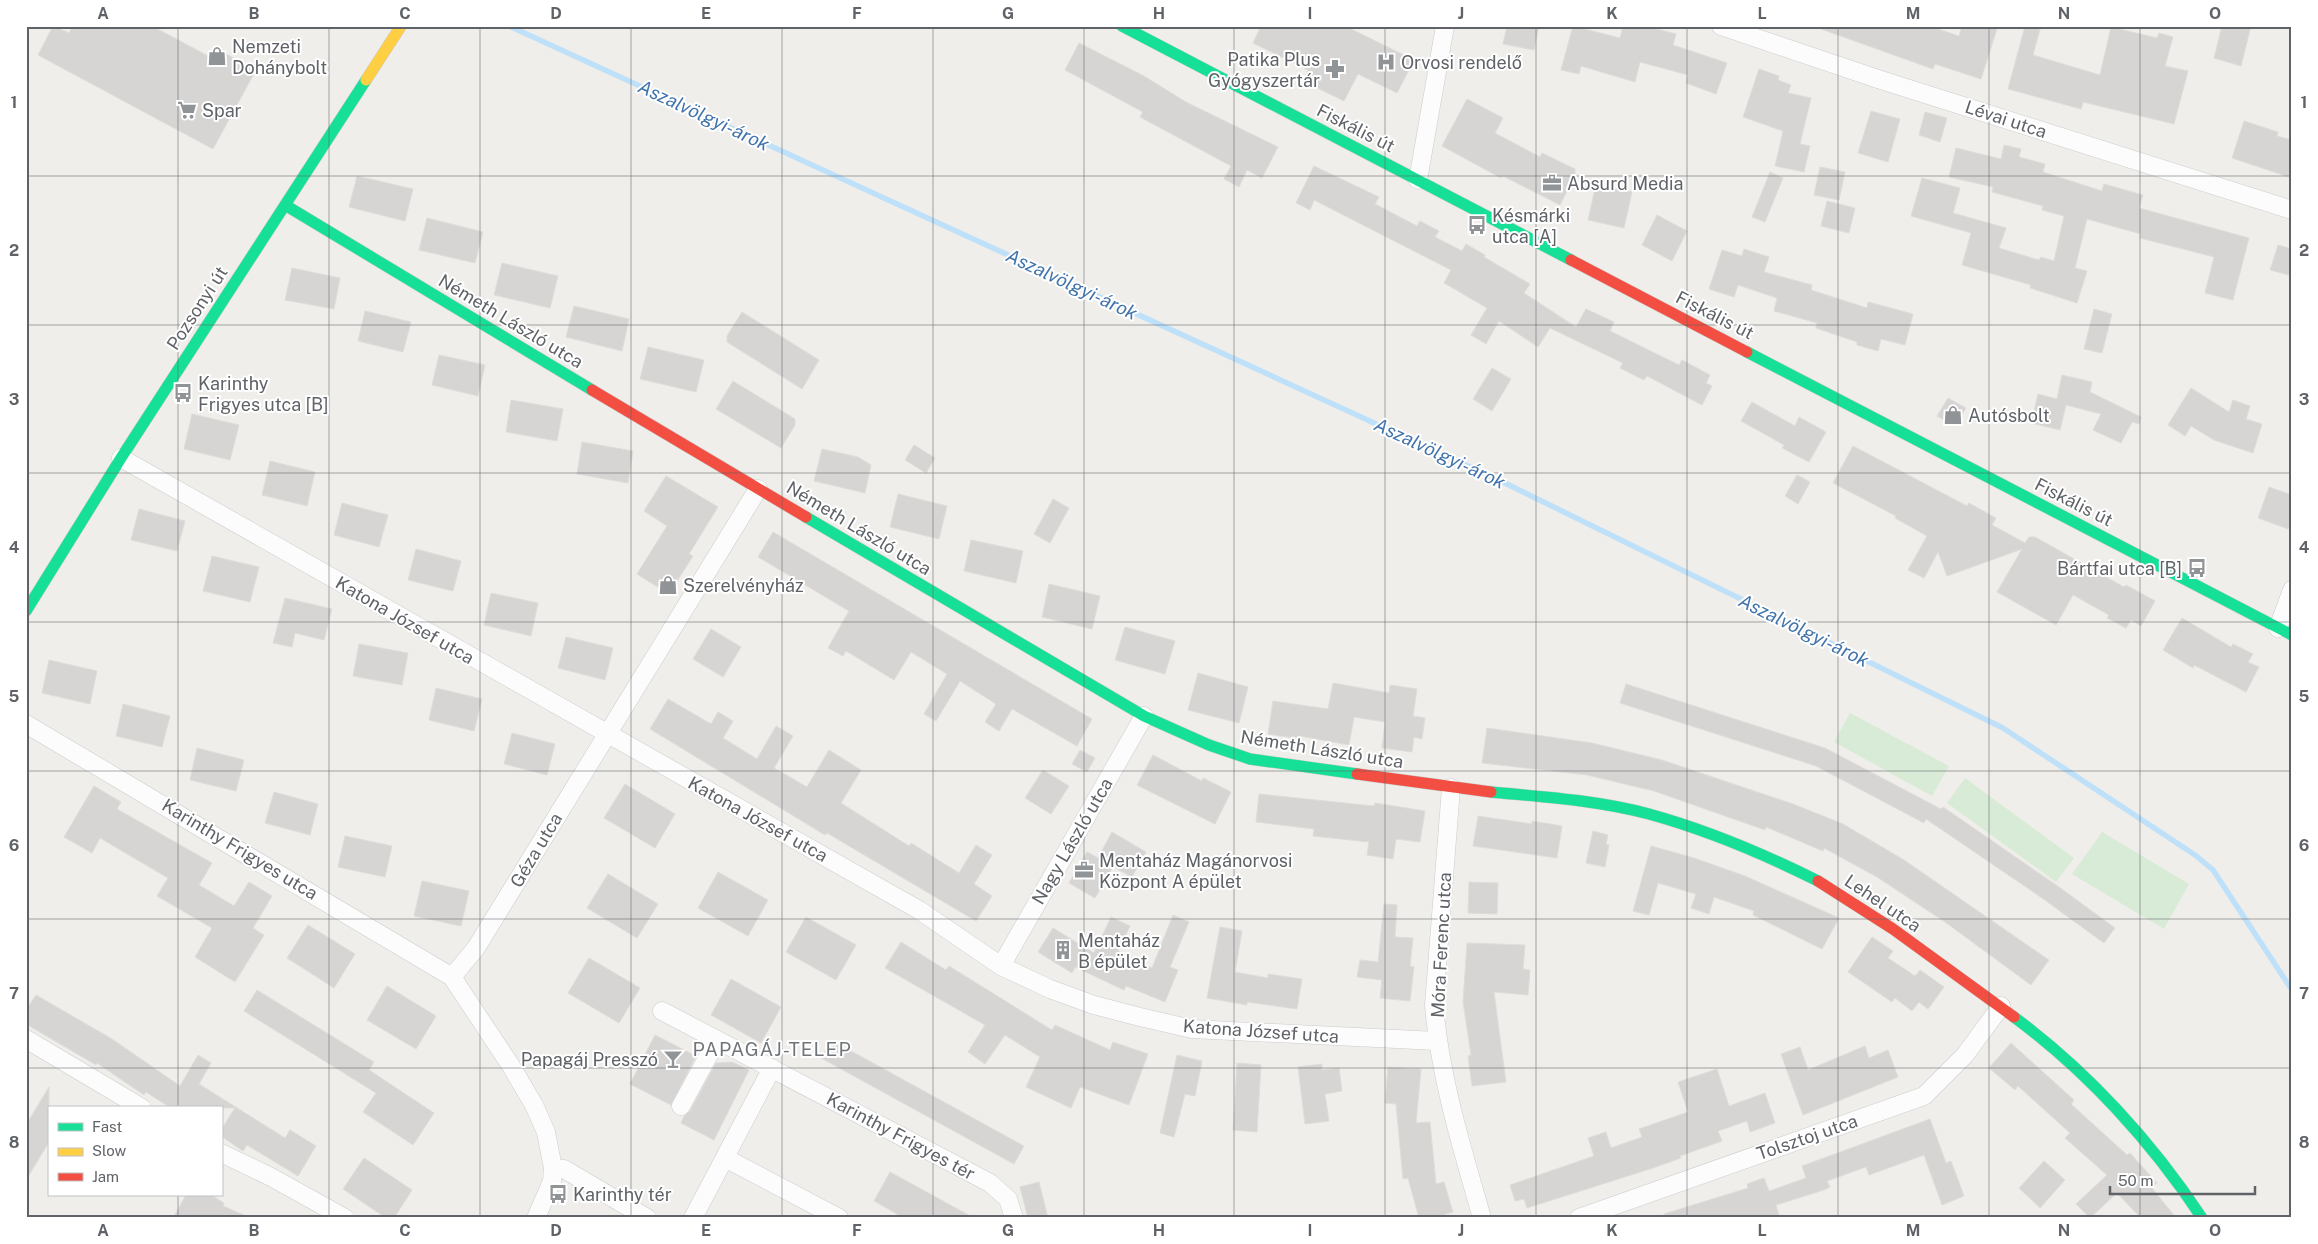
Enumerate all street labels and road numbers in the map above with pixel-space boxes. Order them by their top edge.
street label: Lévai utca [1963,96,2049,142]
street label: Fiskális út [1313,99,1399,157]
street label: Pozsonyi út [162,262,232,354]
street label: Németh László utca [435,270,587,372]
street label: Fiskális út [1672,286,1758,344]
street label: Fiskális út [2031,473,2117,531]
street label: Németh László utca [783,477,935,579]
street label: Katona József utca [332,572,478,668]
street label: Németh László utca [1239,726,1405,772]
street label: Katona József utca [685,772,831,866]
street label: Nagy László utca [1027,774,1117,908]
street label: Karinthy Frigyes utca [158,794,322,904]
street label: Géza utca [506,809,566,891]
street label: Lehel utca [1841,870,1925,936]
street label: Móra Ferenc utca [1427,872,1455,1018]
street label: Katona József utca [1182,1015,1340,1047]
street label: Karinthy Frigyes tér [823,1088,979,1184]
street label: Tolsztoj utca [1754,1110,1860,1164]

